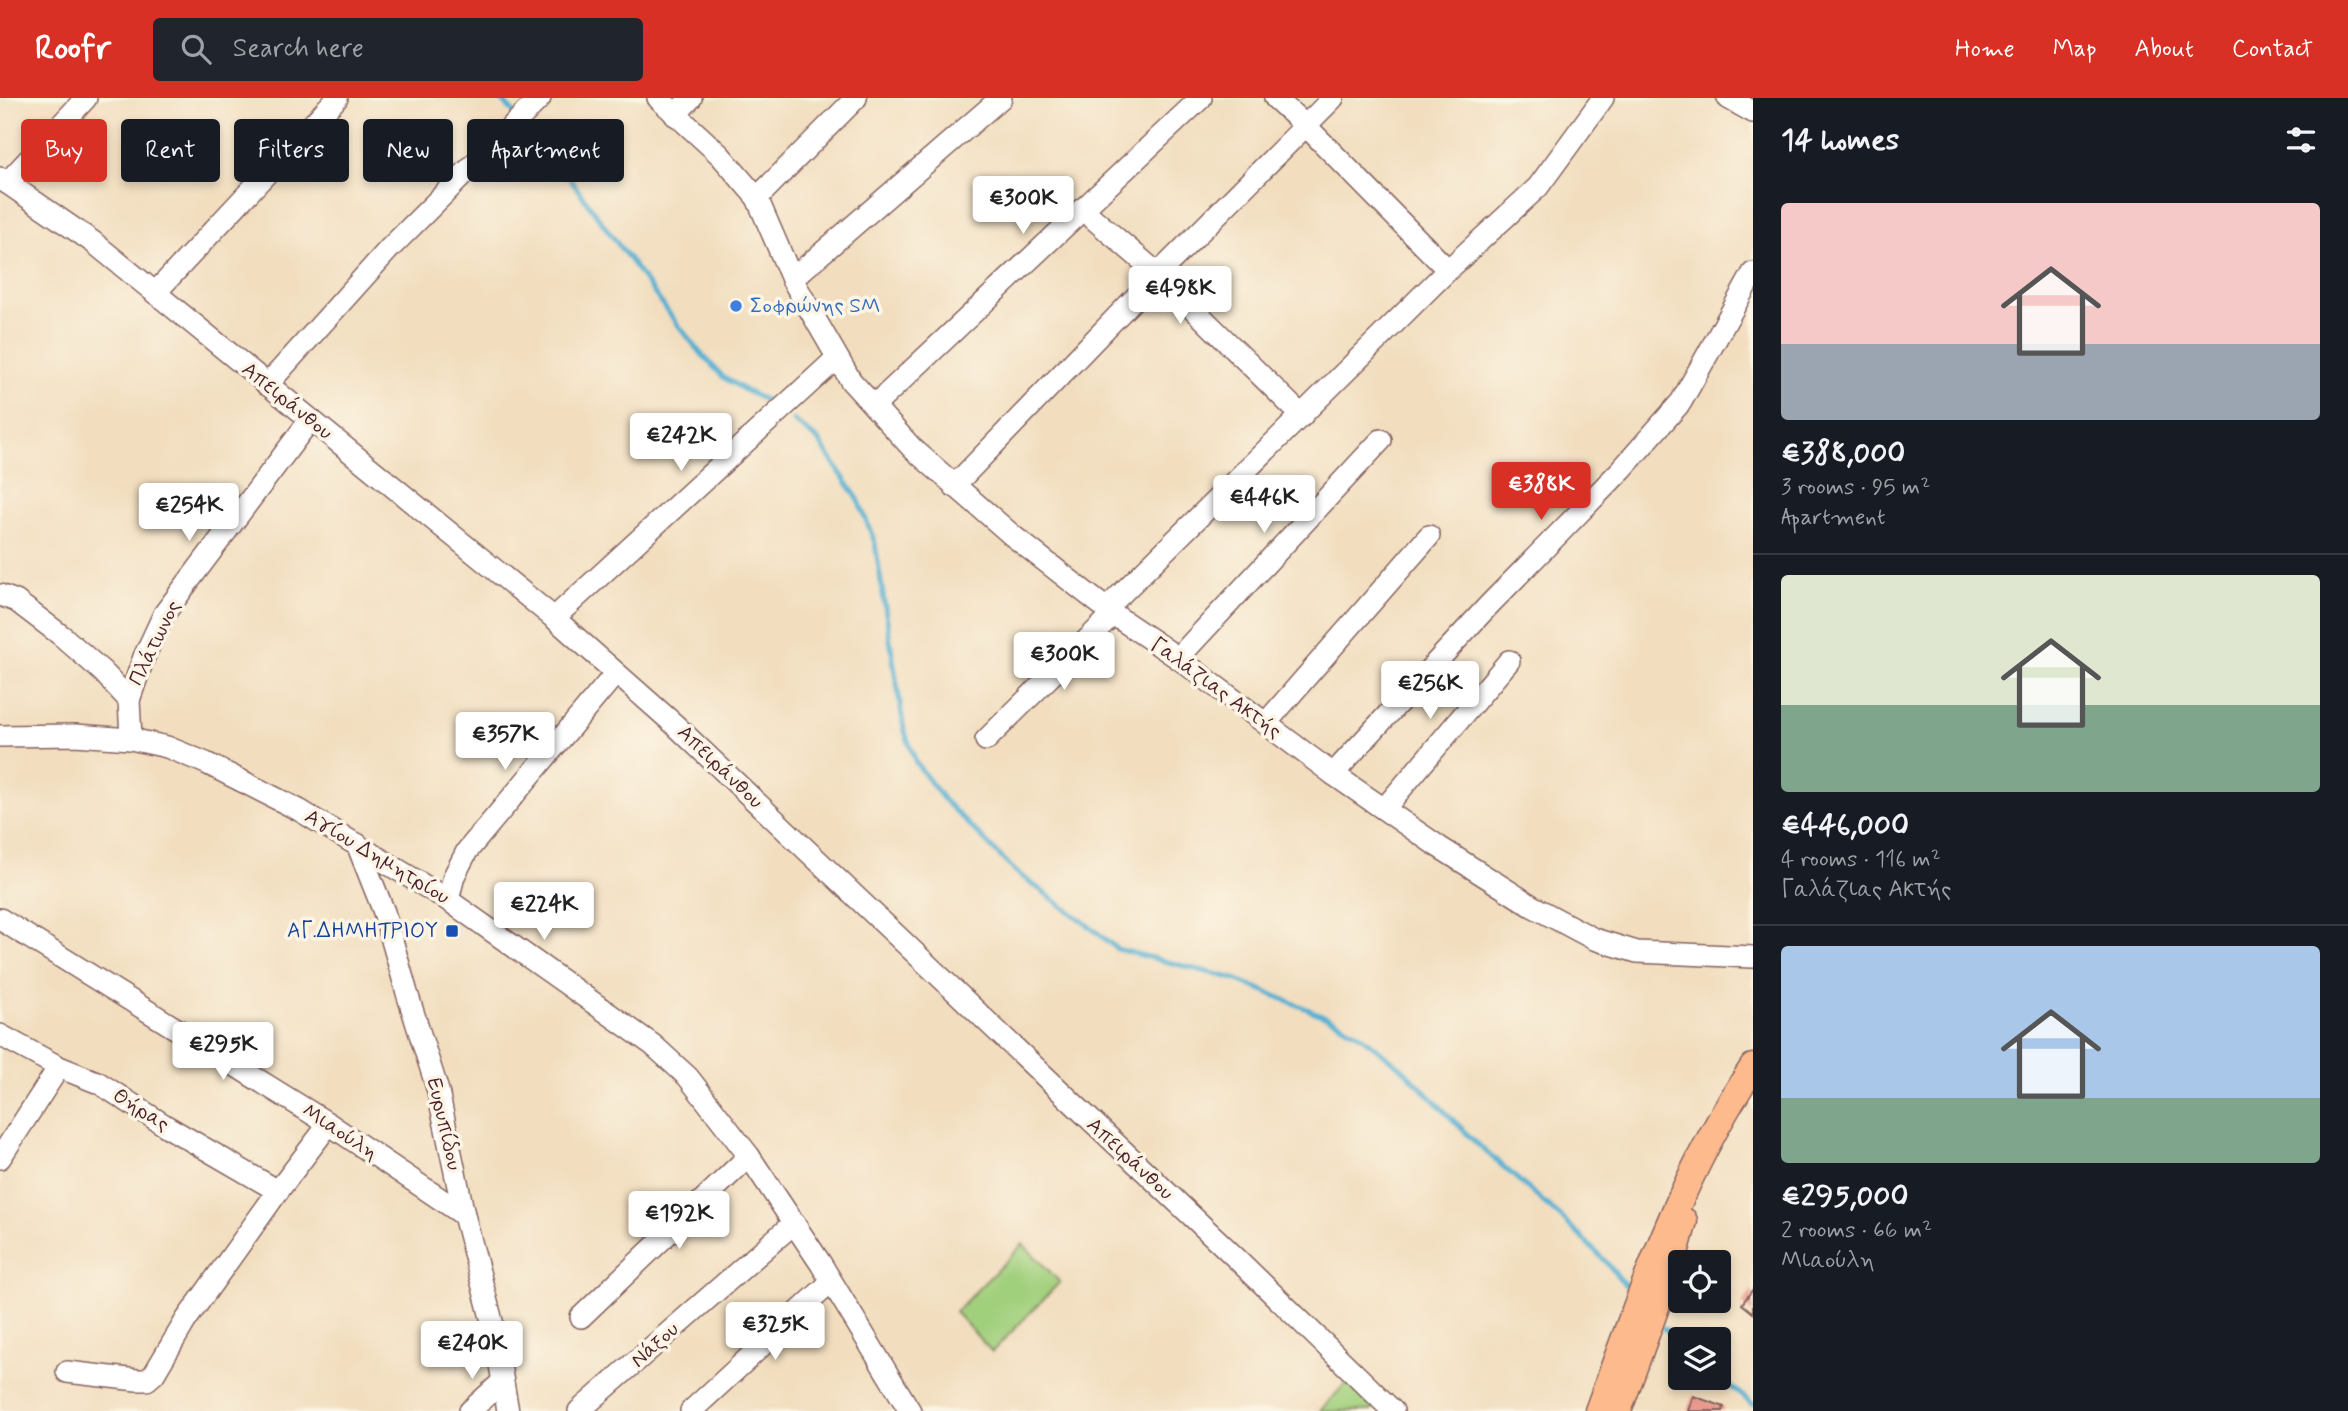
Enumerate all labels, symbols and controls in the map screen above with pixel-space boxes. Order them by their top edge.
search box [153,18,643,81]
text: Roofr [35,27,111,71]
icon: search [177,30,215,68]
text: Search here [233,32,364,66]
text: Home [1955,34,2015,65]
text: Map [2053,34,2097,65]
text: About [2135,34,2194,65]
text: Contact [2232,34,2313,65]
chip: Buy [21,119,107,182]
chip: Rent [121,119,220,182]
chip: Filters [234,119,349,182]
chip: New [363,119,453,182]
chip: Apartment [467,119,624,182]
text: 14 homes [1781,121,1899,160]
icon: filters [2282,121,2320,159]
pin: €300K [974,176,1072,236]
text: €300K [989,184,1057,214]
icon: home [1988,248,2114,374]
pin: €498K [1131,266,1229,326]
text: €498K [1145,274,1215,304]
place label: Σοφρώνης SM [750,292,881,320]
marker: Σοφρώνης SM [728,298,744,314]
street label: Απειράνθου [236,356,338,446]
pin: €242K [632,414,730,473]
text: €242K [646,421,716,451]
text: €388,000 [1781,434,1905,473]
pin: €388K [1492,462,1590,522]
text: €388K [1508,470,1574,500]
text: 3 rooms · 95 m² [1781,473,1930,503]
pin: €446K [1215,476,1313,535]
text: €446K [1229,483,1299,513]
pin: €254K [140,484,238,543]
text: €254K [155,491,223,521]
text: Apartment [1781,503,1886,533]
street label: Πλάτωνος [122,596,188,690]
icon: home [1988,620,2114,746]
street label: Γαλάζιας Ακτής [1145,631,1287,745]
pin: €300K [1015,632,1113,692]
text: €300K [1030,640,1098,670]
pin: €256K [1381,662,1479,721]
text: €256K [1397,669,1463,699]
pin: €357K [456,712,554,772]
street label: Απειράνθου [671,719,769,815]
text: €357K [472,720,538,750]
street label: Αγίου Δημητρίου [299,803,455,911]
text: €446,000 [1781,806,1909,845]
text: 4 rooms · 116 m² [1781,845,1941,875]
text: Γαλάζιας Ακτής [1781,875,1951,905]
pin: €224K [495,882,593,942]
text: €224K [510,890,578,920]
place label: ΑΓ.ΔΗΜΗΤΡΙΟΥ [287,917,438,945]
marker: ΑΓ.ΔΗΜΗΤΡΙΟΥ [444,923,460,939]
icon: home [1988,991,2114,1117]
pin: €295K [174,1023,272,1082]
text: €295K [188,1030,258,1060]
street label: Ευρυπίδου [420,1075,468,1173]
street label: Θήρας [107,1082,175,1138]
street label: Μιαούλη [297,1097,383,1167]
street label: Απειράνθου [1080,1111,1180,1207]
text: €295,000 [1781,1177,1908,1216]
pin: €192K [630,1192,728,1251]
text: €192K [644,1199,714,1229]
text: 2 rooms · 66 m² [1781,1216,1932,1246]
text: Μιαούλη [1781,1246,1875,1276]
map controls [1668,1250,1731,1390]
button: locate [1668,1250,1731,1313]
pin: €325K [726,1302,824,1362]
text: €325K [742,1310,808,1340]
street label: Νάξου [625,1316,685,1374]
pin: €240K [423,1322,521,1381]
button: layers [1668,1327,1731,1390]
text: €240K [437,1329,507,1359]

